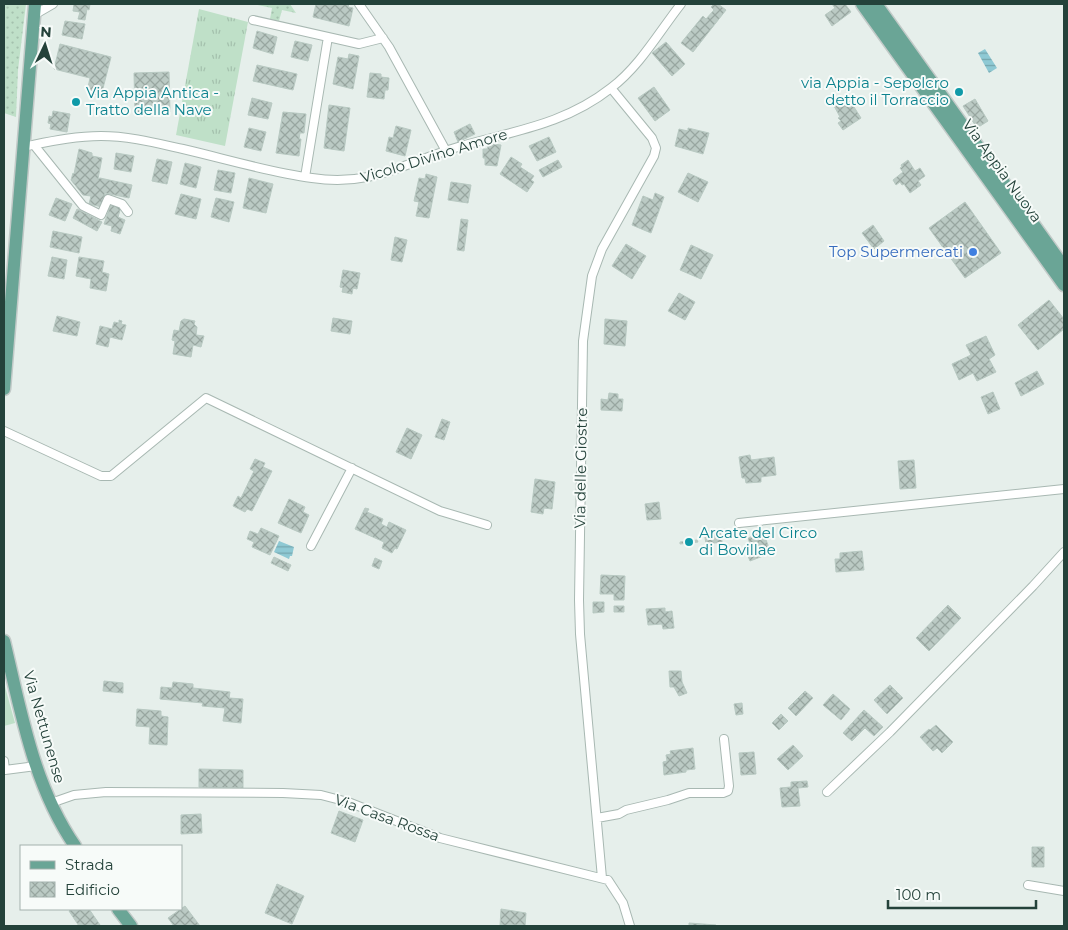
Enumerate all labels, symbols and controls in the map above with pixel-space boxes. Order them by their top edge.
north arrow [20,20,70,70]
text: N [40,23,52,41]
place label: via Appia - Sepolcro detto il Torraccio [801,73,949,109]
place label: Via Appia Antica - Tratto della Nave [86,83,219,119]
marker: via Appia - Sepolcro detto il Torraccio [953,86,965,98]
marker: Via Appia Antica - Tratto della Nave [70,96,82,108]
street label: Via Appia Nuova [959,115,1046,226]
street label: Vicolo Divino Amore [358,124,509,187]
place label: Top Supermercati [829,242,963,261]
marker: Top Supermercati [967,246,979,258]
street label: Via delle Giostre [570,408,591,528]
place label: Arcate del Circo di Bovillae [699,523,817,559]
marker: Arcate del Circo di Bovillae [683,536,695,548]
street label: Via Nettunense [19,668,70,785]
street label: Via Casa Rossa [332,790,442,845]
legend [20,845,182,910]
text: Strada [65,855,114,874]
scale bar [888,878,1036,910]
text: Edificio [65,880,120,899]
text: 100 m [896,885,941,904]

